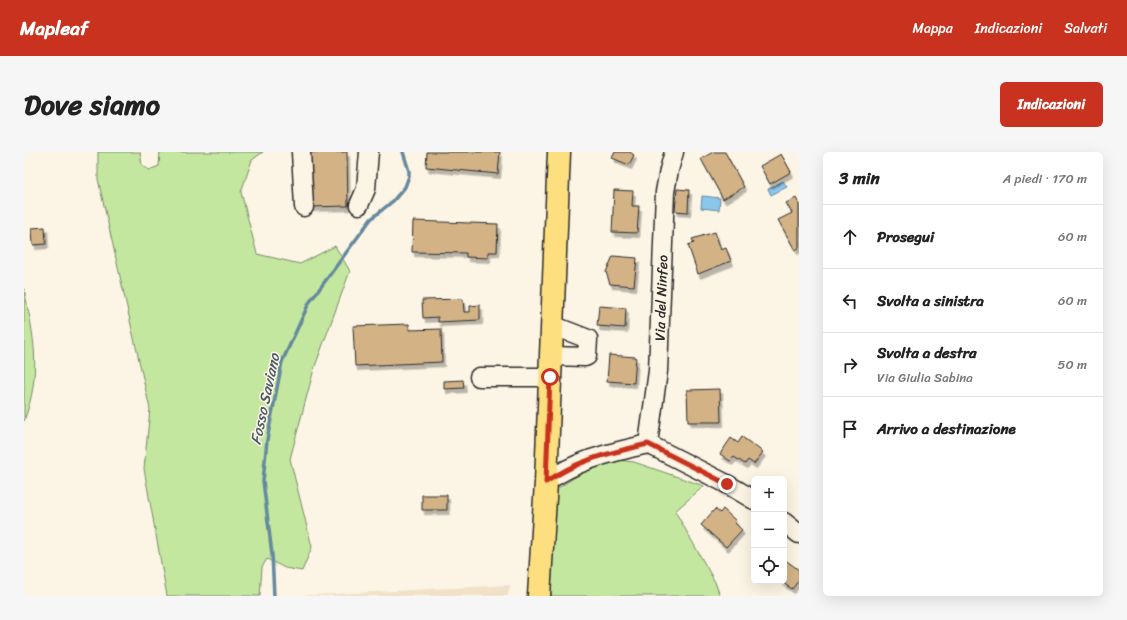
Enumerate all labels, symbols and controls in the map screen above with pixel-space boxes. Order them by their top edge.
text: Mapleaf [20,12,88,45]
text: Mappa [912,16,953,41]
text: Indicazioni [975,16,1042,41]
text: Salvati [1064,16,1107,41]
text: Dove siamo [24,80,160,129]
button: Indicazioni [1000,82,1103,127]
text: 3 min [839,163,880,193]
text: A piedi · 170 m [1003,167,1087,190]
text: Prosegui [877,224,934,250]
text: 60 m [1058,225,1087,248]
icon: ahead [839,226,861,248]
street label: Via del Ninfeo [648,254,675,341]
text: Svolta a sinistra [877,288,984,314]
text: 60 m [1058,289,1087,312]
icon: left [839,290,861,312]
text: Svolta a destra [877,340,976,366]
water label: Fosso Saviano [243,350,288,447]
text: 50 m [1057,353,1087,376]
icon: right [839,354,861,376]
text: Via Giulia Sabina [877,366,973,389]
route start [541,368,559,386]
text: Arrivo a destinazione [877,416,1016,442]
icon: arrive [839,418,861,440]
route end [718,475,736,493]
map controls [751,476,787,584]
button: + [751,476,787,512]
button: − [751,512,787,548]
button: locate [751,548,787,584]

